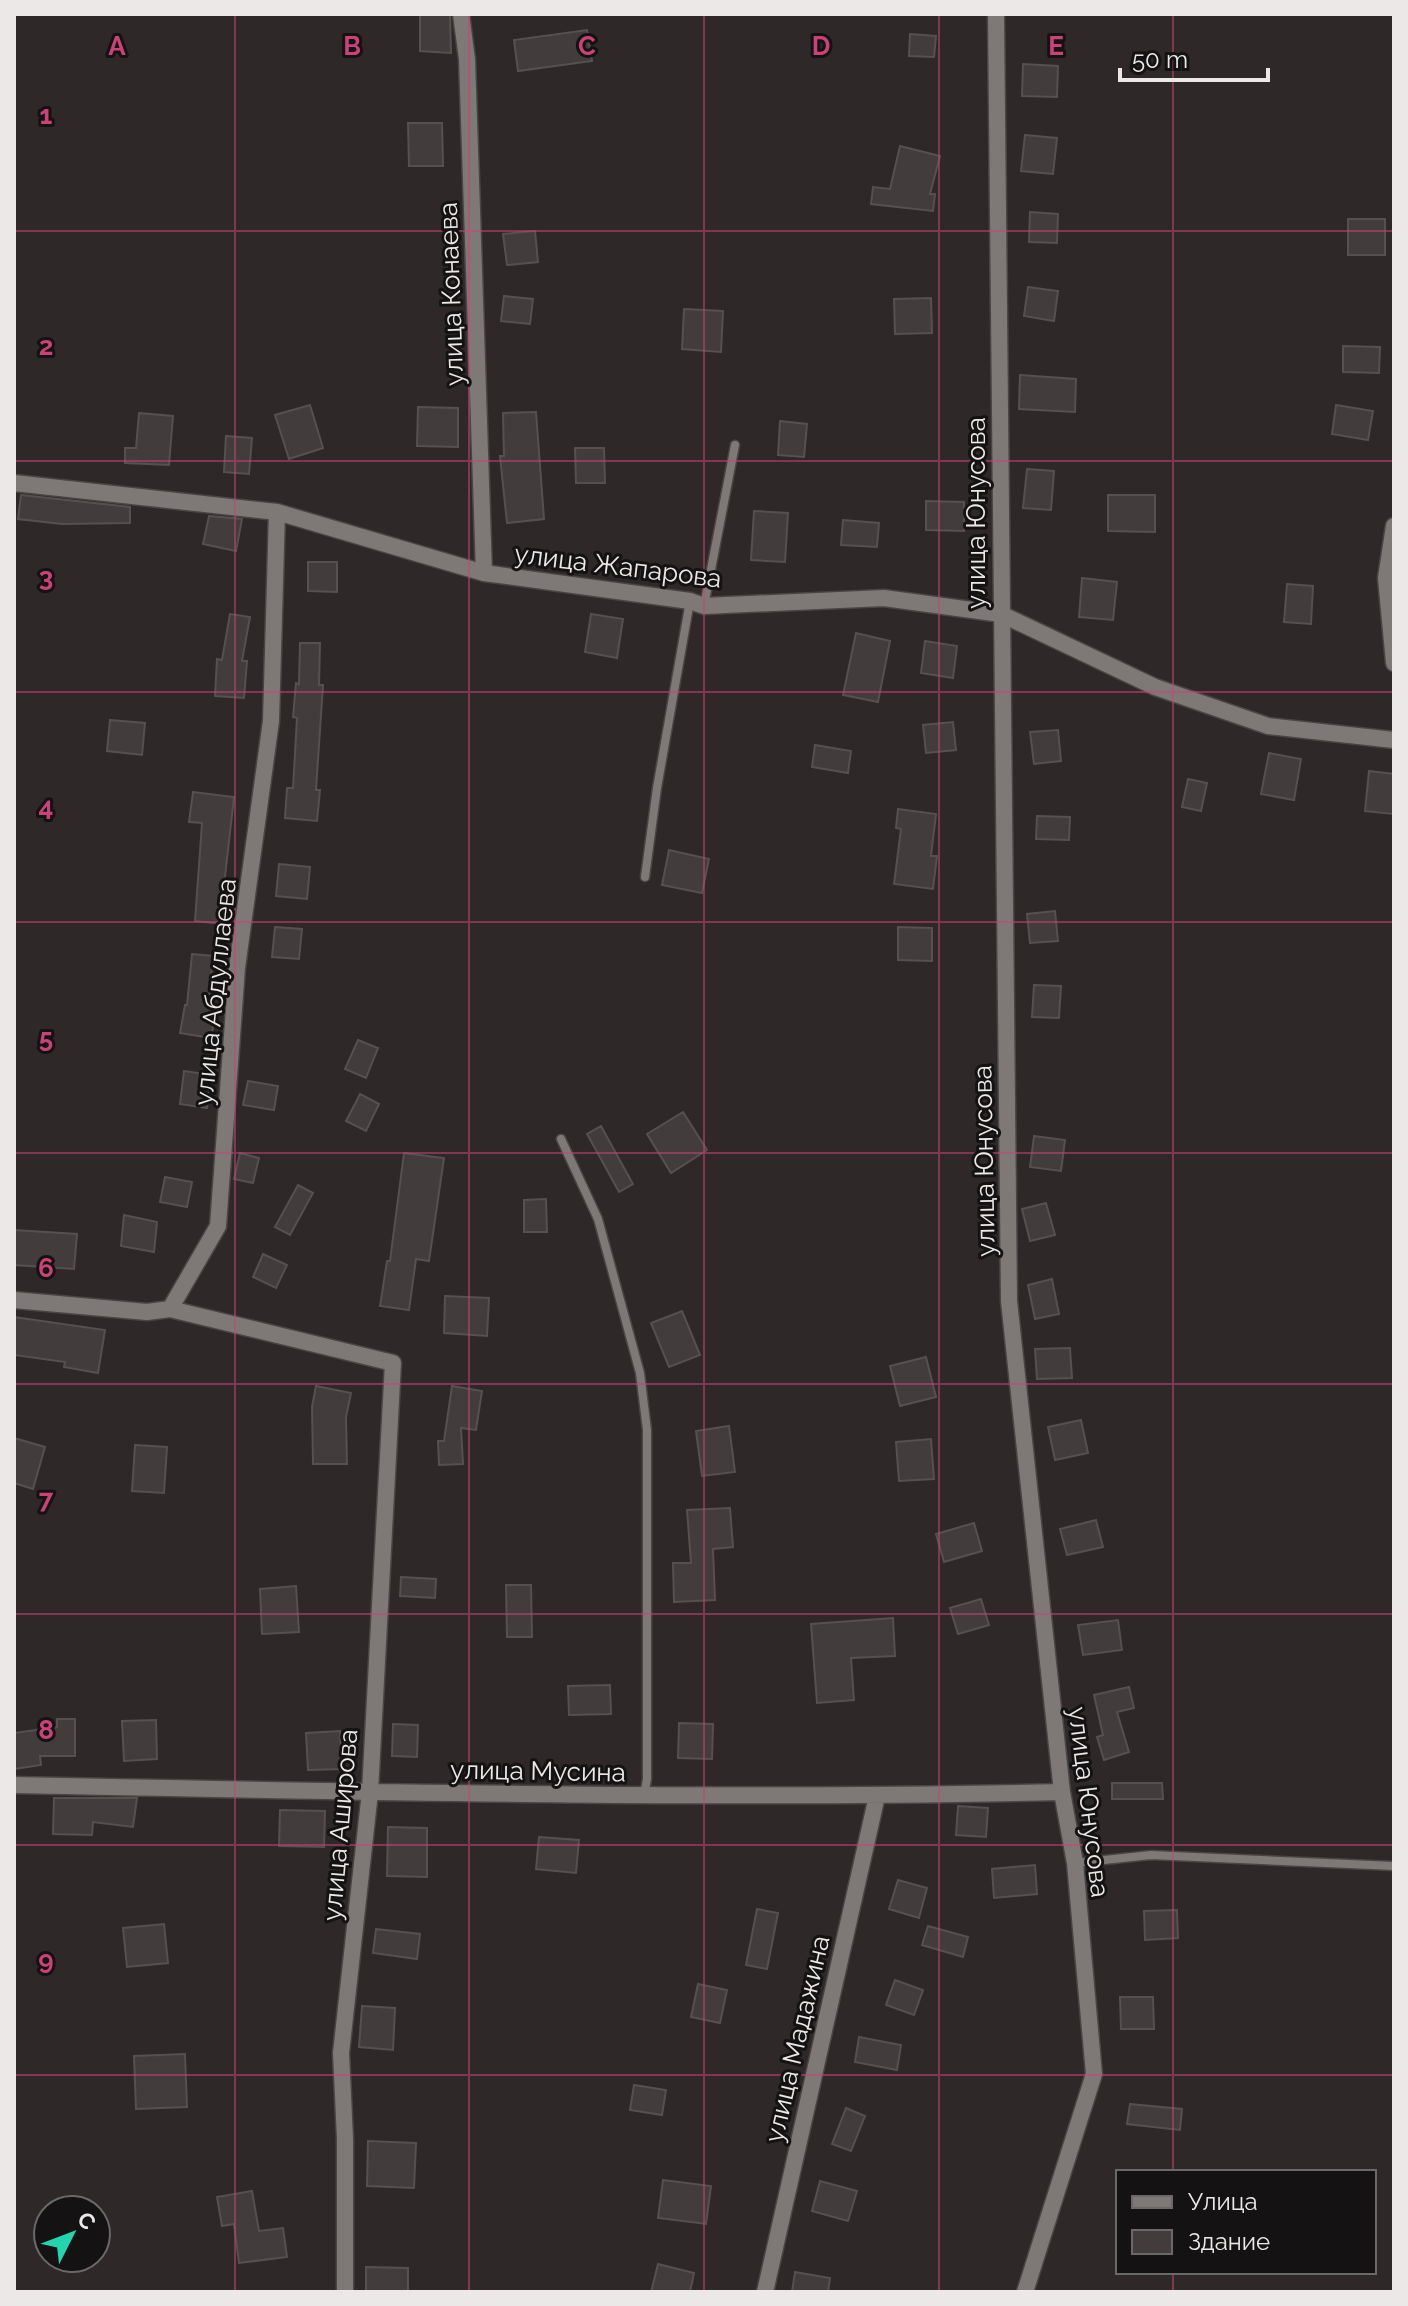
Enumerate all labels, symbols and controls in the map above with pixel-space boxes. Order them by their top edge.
text: A [108,31,126,61]
text: B [343,31,361,61]
text: C [578,31,596,61]
text: D [812,31,830,61]
text: E [1048,31,1064,61]
scale bar [1120,32,1268,82]
text: 50 m [1132,45,1188,74]
text: 1 [40,100,53,130]
street label: улица Конаева [433,202,469,386]
text: 2 [39,331,53,361]
street label: улица Юнусова [961,417,991,609]
street label: улица Жапарова [513,538,723,594]
text: 3 [39,562,53,592]
text: 4 [39,792,53,822]
street label: улица Абдуллаева [188,877,242,1107]
text: 5 [39,1023,53,1053]
street label: улица Юнусова [967,1065,1001,1257]
text: 6 [38,1253,54,1283]
text: 7 [39,1484,54,1514]
street label: улица Юнусова [1062,1705,1116,1899]
text: 8 [38,1715,54,1745]
street label: улица Аширова [317,1728,363,1922]
street label: улица Мусина [450,1754,626,1788]
street label: улица Мадажина [759,1933,835,2145]
text: 9 [38,1945,54,1975]
legend [1116,2170,1376,2274]
text: Улица [1188,2187,1258,2216]
north arrow [32,2194,112,2274]
text: С [72,2206,102,2235]
text: Здание [1188,2227,1270,2256]

